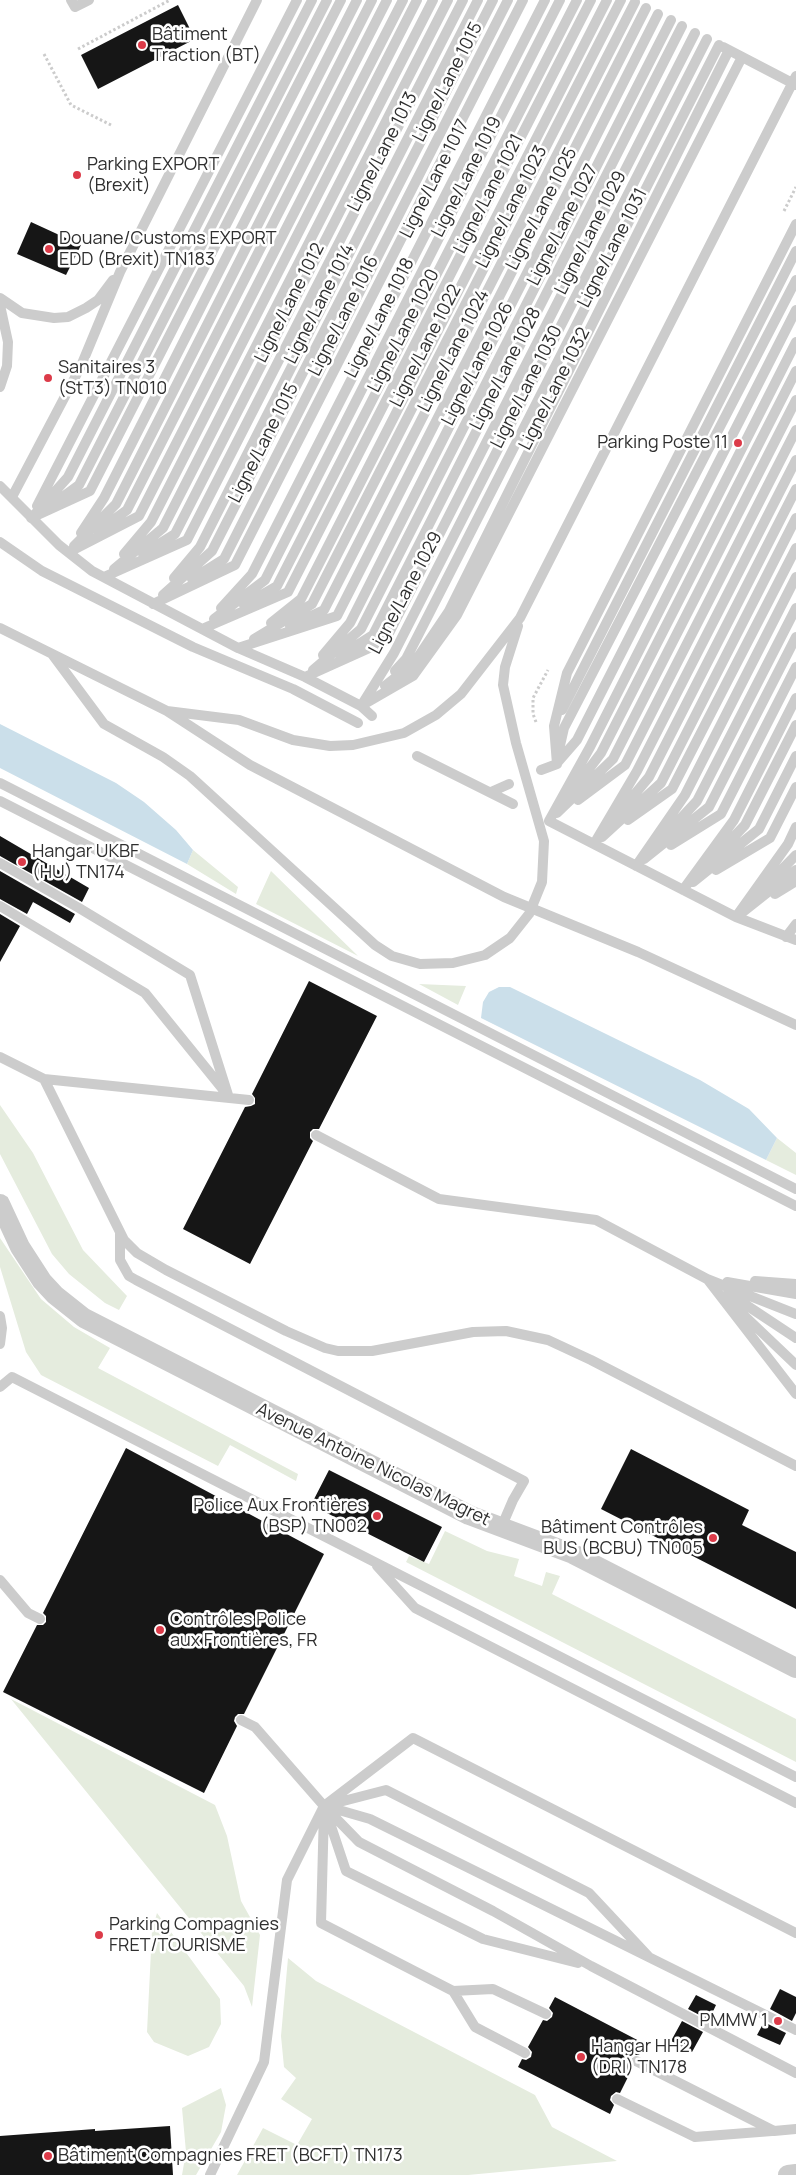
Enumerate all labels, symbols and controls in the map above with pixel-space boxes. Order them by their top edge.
street label: Ligne/Lane 1015 [409,18,487,146]
place label: Bâtiment Traction (BT) [152,24,261,66]
marker: Bâtiment Traction (BT) [136,39,148,51]
street label: Ligne/Lane 1013 [344,89,422,215]
street label: Ligne/Lane 1019 [427,113,507,241]
street label: Ligne/Lane 1017 [396,116,474,242]
street label: Ligne/Lane 1021 [450,131,528,257]
street label: Ligne/Lane 1023 [472,142,552,272]
street label: Ligne/Lane 1025 [502,144,582,274]
place label: Parking EXPORT (Brexit) [87,154,219,196]
street label: Ligne/Lane 1027 [523,161,603,289]
street label: Ligne/Lane 1029 [551,168,631,298]
marker: Parking EXPORT (Brexit) [71,169,83,181]
street label: Ligne/Lane 1031 [574,185,652,311]
place label: Douane/Customs EXPORT EDD (Brexit) TN183 [59,228,277,270]
street label: Ligne/Lane 1012 [251,240,329,366]
street label: Ligne/Lane 1014 [280,240,360,368]
marker: Douane/Customs EXPORT EDD (Brexit) TN183 [43,243,55,255]
street label: Ligne/Lane 1016 [304,252,384,380]
street label: Ligne/Lane 1018 [341,254,419,382]
street label: Ligne/Lane 1020 [364,266,444,396]
street label: Ligne/Lane 1022 [386,281,466,411]
street label: Ligne/Lane 1024 [414,286,494,416]
street label: Ligne/Lane 1026 [438,299,518,429]
street label: Ligne/Lane 1028 [466,304,546,434]
street label: Ligne/Lane 1030 [487,322,567,452]
street label: Ligne/Lane 1032 [515,324,595,454]
place label: Sanitaires 3 (StT3) TN010 [58,357,167,399]
marker: Sanitaires 3 (StT3) TN010 [42,372,54,384]
street label: Ligne/Lane 1015 [225,379,303,507]
place label: Parking Poste 11 [597,432,728,454]
marker: Parking Poste 11 [732,437,744,449]
street label: Ligne/Lane 1029 [365,528,447,658]
place label: Hangar UKBF (HU) TN174 [32,841,139,884]
marker: Hangar UKBF (HU) TN174 [16,856,28,868]
street label: Avenue Antoine Nicolas Magret [252,1399,494,1531]
place label: Police Aux Frontières (BSP) TN002 [193,1495,367,1538]
marker: Police Aux Frontières (BSP) TN002 [371,1510,383,1522]
place label: Bâtiment Contrôles BUS (BCBU) TN005 [541,1517,703,1560]
marker: Bâtiment Contrôles BUS (BCBU) TN005 [707,1532,719,1544]
place label: Contrôles Police aux Frontières, FR [170,1609,317,1652]
marker: Contrôles Police aux Frontières, FR [154,1624,166,1636]
place label: Parking Compagnies FRET/TOURISME [109,1914,279,1956]
marker: Parking Compagnies FRET/TOURISME [93,1929,105,1941]
place label: PMMW 1 [699,2010,768,2032]
marker: PMMW 1 [772,2015,784,2027]
place label: Hangar HH2 (DRI) TN178 [591,2036,690,2078]
marker: Hangar HH2 (DRI) TN178 [575,2051,587,2063]
place label: Bâtiment Compagnies FRET (BCFT) TN173 [58,2145,403,2167]
marker: Bâtiment Compagnies FRET (BCFT) TN173 [42,2150,54,2162]

